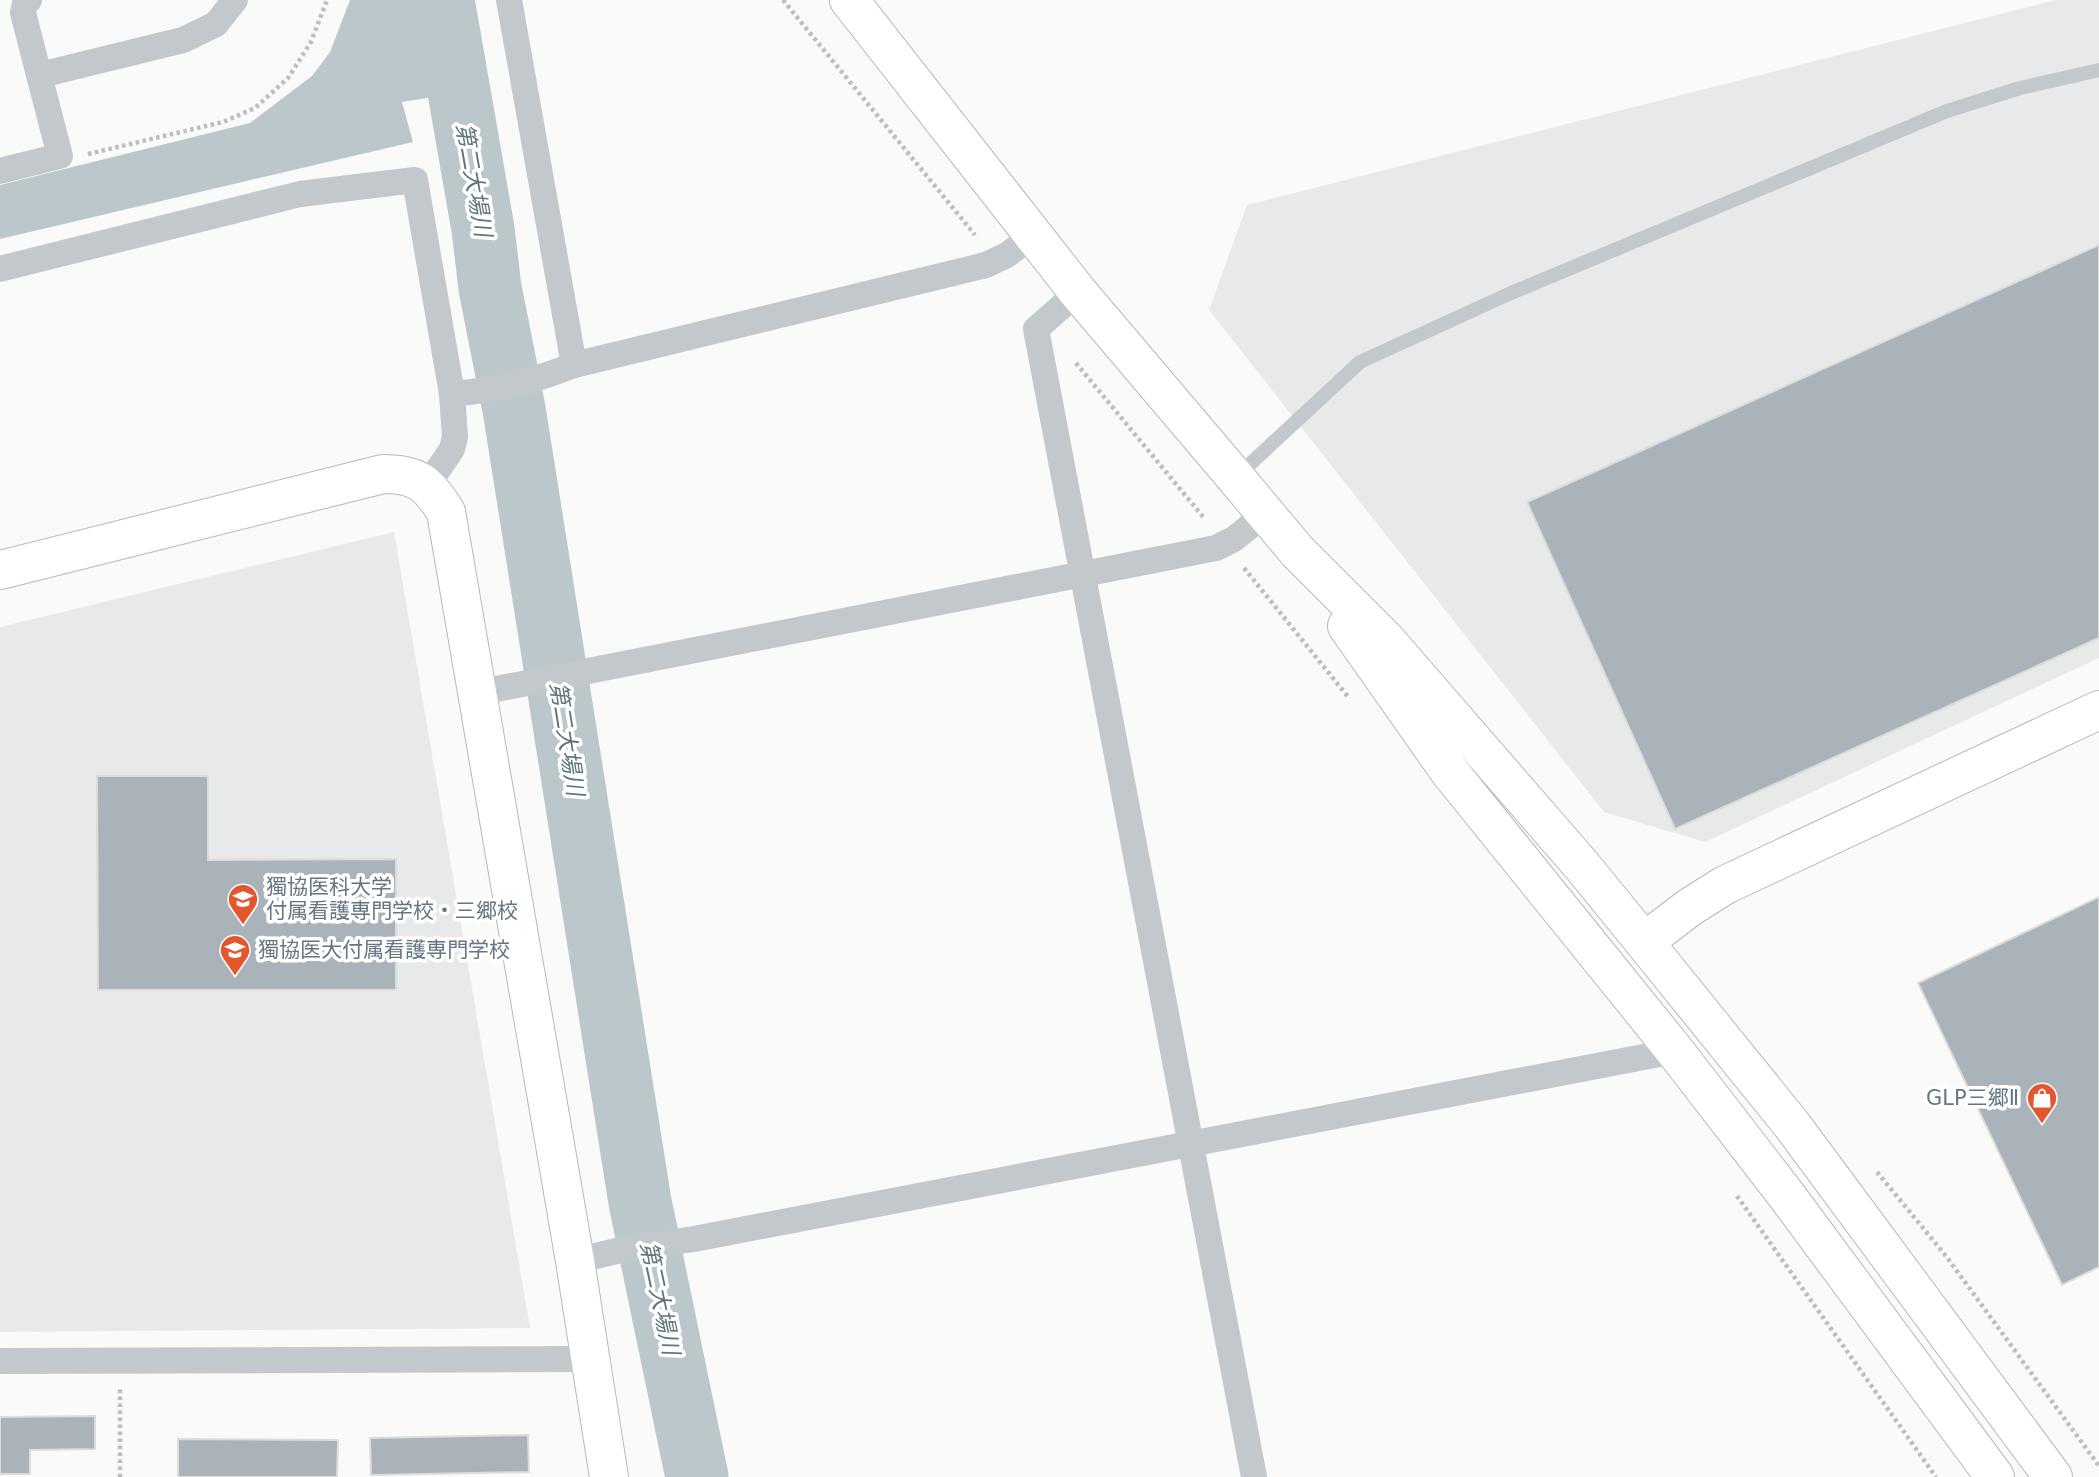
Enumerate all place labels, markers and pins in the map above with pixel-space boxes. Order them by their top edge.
place label: 獨協医科大学 付属看護専門学校・三郷校 [266,875,518,923]
school or university icon: 獨協医科大学 付属看護専門学校・三郷校 [226,882,260,926]
school or university icon: 獨協医大付属看護専門学校 [218,933,252,977]
place label: 獨協医大付属看護専門学校 [258,938,510,962]
shop icon: GLP三郷Ⅱ [2025,1081,2059,1125]
place label: GLP三郷Ⅱ [1926,1086,2019,1110]

